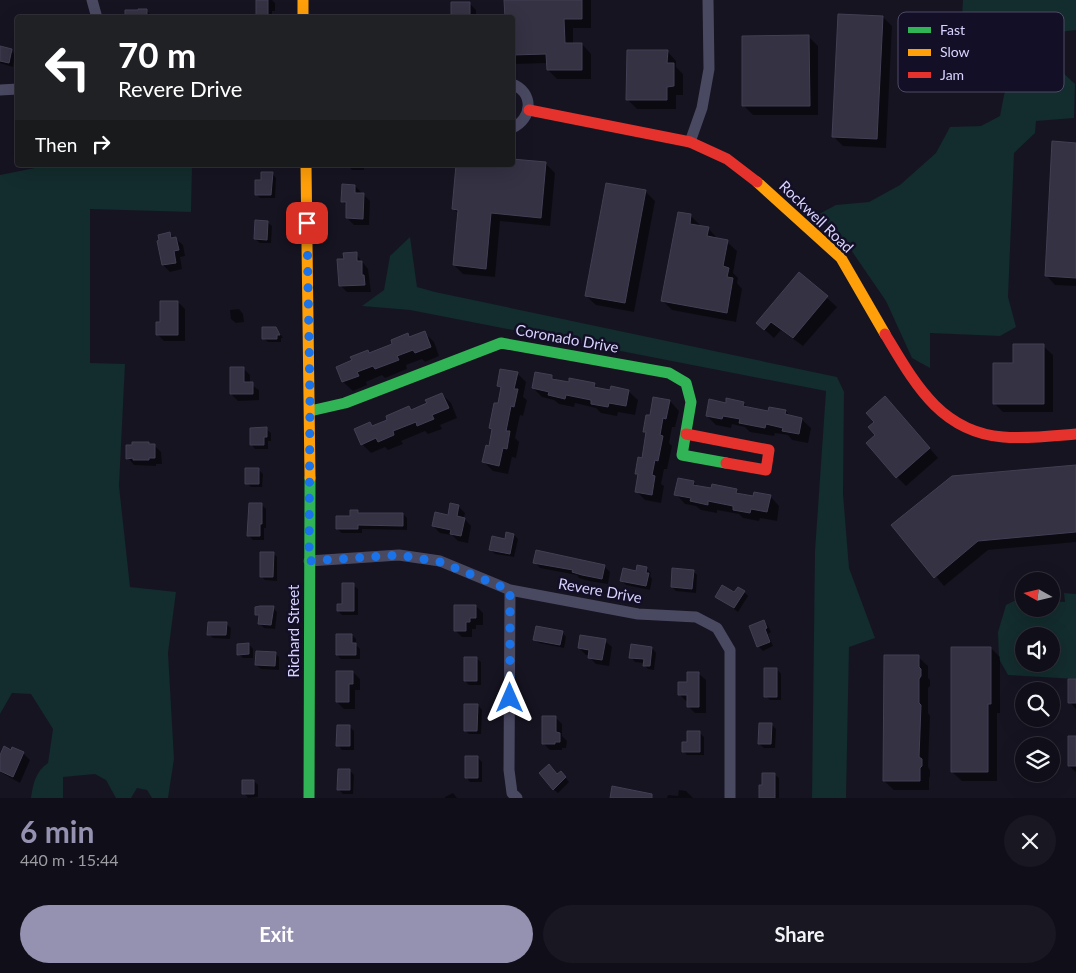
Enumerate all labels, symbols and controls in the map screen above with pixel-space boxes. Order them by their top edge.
legend [898,12,1064,92]
text: Fast [940,21,965,38]
text: 70 m [118,33,196,75]
icon: left [35,35,100,100]
text: Slow [940,43,970,60]
text: Jam [940,66,964,83]
text: Revere Drive [118,75,242,102]
icon: right [87,130,115,158]
text: Then [35,133,77,156]
street label: Rockwell Road [776,176,857,256]
pin [286,202,328,244]
icon: arrive [293,209,321,237]
street label: Coronado Drive [514,320,620,356]
north arrow [1015,572,1060,618]
map controls [1015,572,1060,782]
street label: Revere Drive [557,574,644,606]
street label: Richard Street [284,584,302,677]
button: sound [1015,627,1060,672]
position arrow [483,671,535,723]
button: search [1015,682,1060,727]
button: layers [1015,737,1060,782]
text: 6 min [20,813,94,849]
button: close [1004,815,1056,867]
text: 440 m · 15:44 [20,850,119,869]
button: Exit [20,905,533,963]
button: Share [543,905,1056,963]

